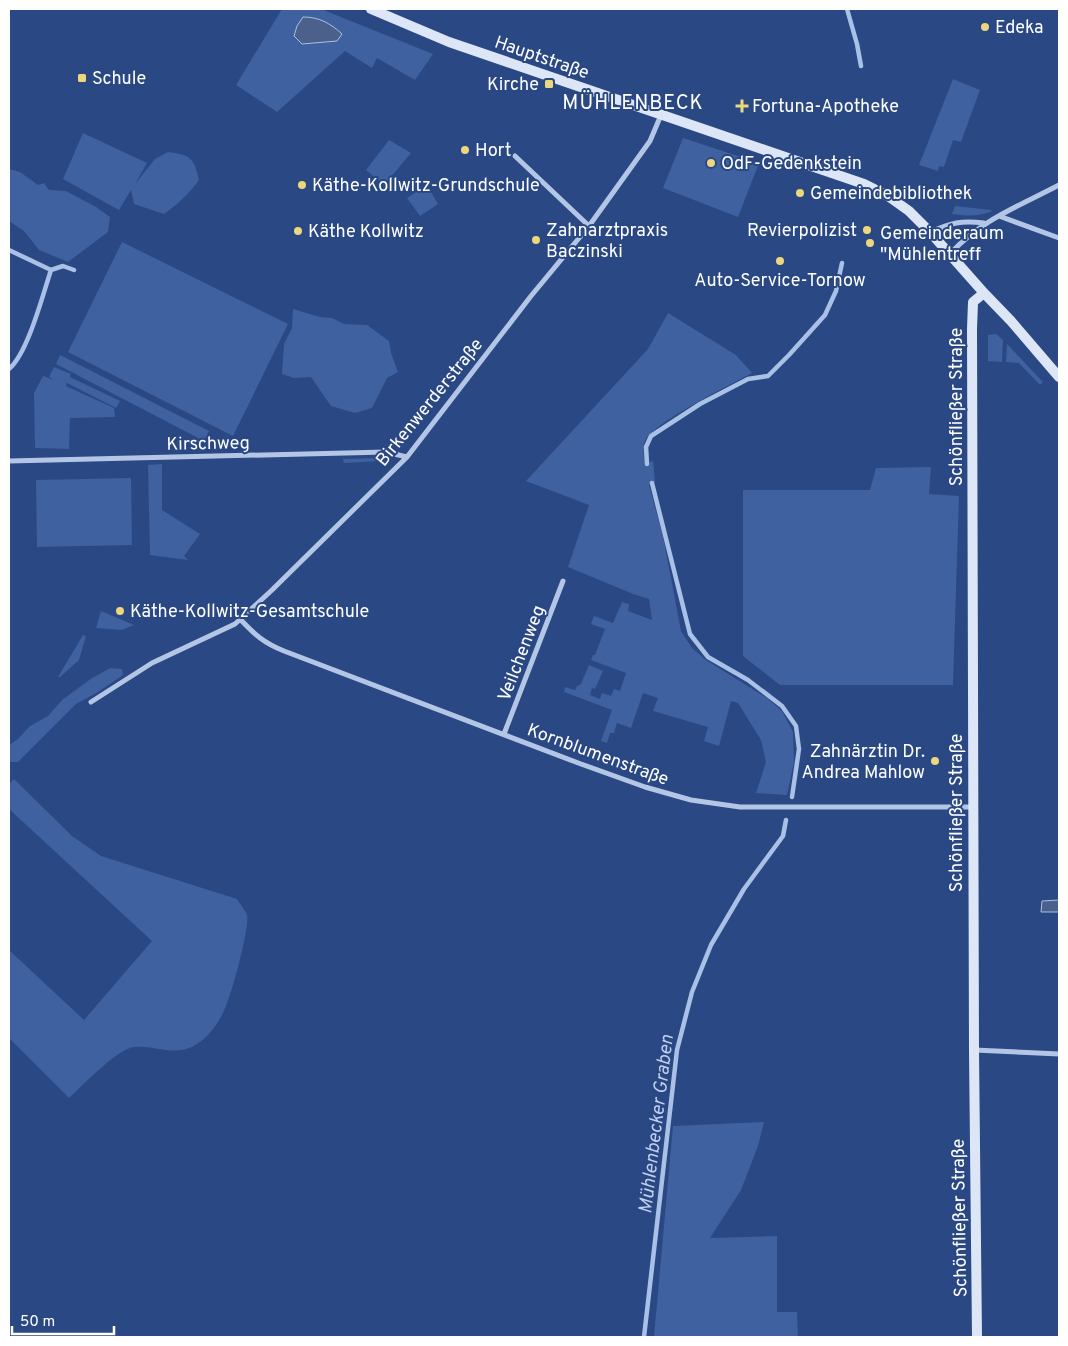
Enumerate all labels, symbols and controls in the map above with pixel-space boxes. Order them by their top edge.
place label: Edeka [995,17,1044,40]
marker: Edeka [979,21,991,33]
street label: Hauptstraße [491,32,592,85]
place label: Schule [92,68,146,91]
marker: Schule [76,72,88,84]
place label: Kirche [487,74,539,97]
marker: Kirche [543,78,555,90]
district label: MÜHLENBECK [562,90,704,117]
place label: Fortuna-Apotheke [752,96,899,119]
marker: Fortuna-Apotheke [736,100,748,112]
place label: Hort [475,140,512,163]
marker: Hort [459,144,471,156]
place label: OdF-Gedenkstein [721,153,862,176]
marker: OdF-Gedenkstein [705,157,717,169]
place label: Käthe-Kollwitz-Grundschule [312,175,540,198]
marker: Käthe-Kollwitz-Grundschule [296,179,308,191]
place label: Gemeindebibliothek [810,183,972,206]
marker: Gemeindebibliothek [794,187,806,199]
place label: Zahnarztpraxis Baczinski [546,220,668,264]
place label: Revierpolizist [747,220,857,243]
place label: Käthe Kollwitz [308,221,424,244]
place label: Gemeinderaum "Mühlentreff [880,223,1004,267]
marker: Revierpolizist [861,224,873,236]
marker: Käthe Kollwitz [292,225,304,237]
marker: Zahnarztpraxis Baczinski [530,234,542,246]
marker: Gemeinderaum "Mühlentreff [864,237,876,249]
marker: Auto-Service-Tornow [774,255,786,267]
place label: Auto-Service-Tornow [694,270,866,293]
street label: Schönfließer Straße [946,328,969,486]
street label: Birkenwerderstraße [371,334,489,472]
street label: Kirschweg [166,432,250,457]
place label: Käthe-Kollwitz-Gesamtschule [130,601,369,624]
street label: Veilchenweg [494,602,551,705]
marker: Käthe-Kollwitz-Gesamtschule [114,605,126,617]
street label: Kornblumenstraße [523,719,671,792]
street label: Schönfließer Straße [946,734,969,892]
place label: Zahnärztin Dr. Andrea Mahlow [801,741,925,785]
marker: Zahnärztin Dr. Andrea Mahlow [929,755,941,767]
water label: Mühlenbecker Graben [634,1033,680,1215]
street label: Schönfließer Straße [948,1138,973,1298]
scale bar [12,1304,115,1336]
text: 50 m [20,1313,55,1332]

